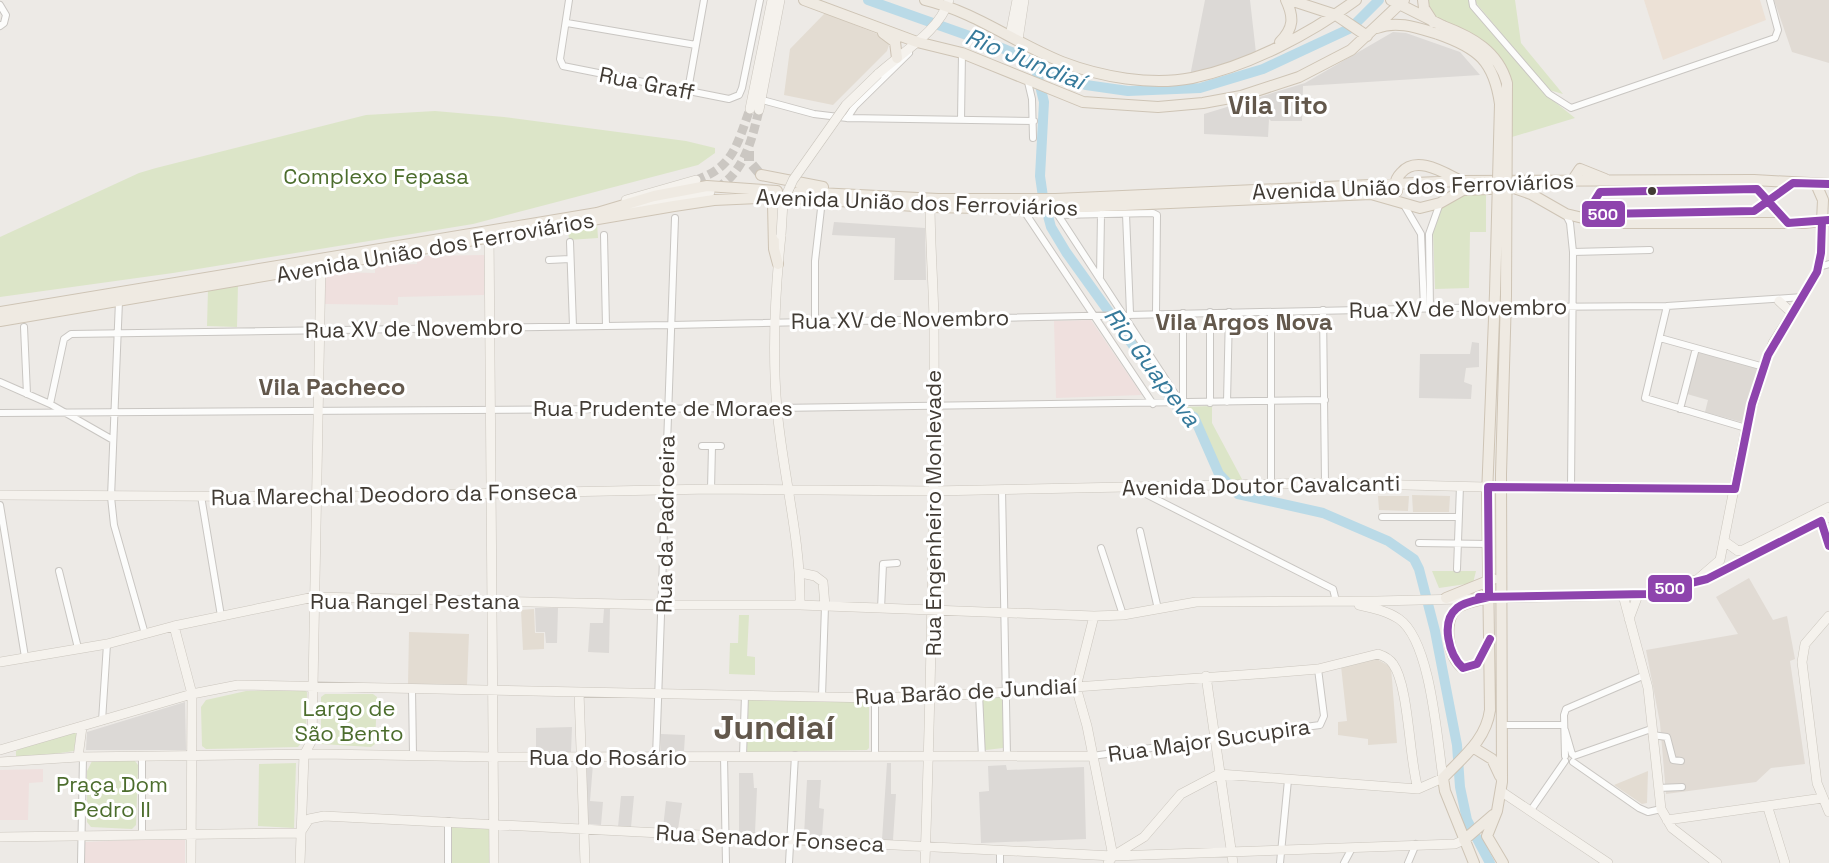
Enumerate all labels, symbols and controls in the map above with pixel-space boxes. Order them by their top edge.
water label: Rio Jundiaí [961,21,1093,98]
street label: Rua Graff [597,60,697,106]
district label: Vila Tito [1228,88,1328,122]
park label: Complexo Fepasa [283,162,469,190]
street label: Avenida União dos Ferroviários [1251,166,1575,206]
street label: Avenida União dos Ferroviários [755,182,1079,222]
unlabelled marker [1646,185,1658,197]
line badge: 500 [1581,200,1626,228]
text: 500 [1588,204,1618,225]
street label: Avenida União dos Ferroviários [274,205,596,289]
street label: Rua XV de Novembro [1349,292,1567,324]
water label: Rio Guapeva [1097,301,1208,433]
street label: Rua XV de Novembro [791,303,1009,335]
district label: Vila Argos Nova [1155,306,1333,337]
street label: Rua XV de Novembro [305,312,523,344]
street label: Rua Engenheiro Monlevade [919,370,947,656]
district label: Vila Pacheco [259,371,405,402]
street label: Rua Prudente de Moraes [533,394,793,422]
street label: Rua da Padroeira [649,434,681,613]
street label: Avenida Doutor Cavalcanti [1122,469,1400,501]
street label: Rua Marechal Deodoro da Fonseca [211,477,578,511]
line badge: 500 [1647,574,1693,603]
text: 500 [1655,578,1685,599]
street label: Rua Rangel Pestana [310,587,520,615]
street label: Rua Barão de Jundiaí [854,671,1078,711]
park label: Largo de São Bento [294,694,404,747]
district label: Jundiaí [714,706,835,749]
street label: Rua Major Sucupira [1106,712,1312,768]
street label: Rua do Rosário [529,743,687,771]
park label: Praça Dom Pedro II [56,770,168,823]
street label: Rua Senador Fonseca [655,818,885,858]

